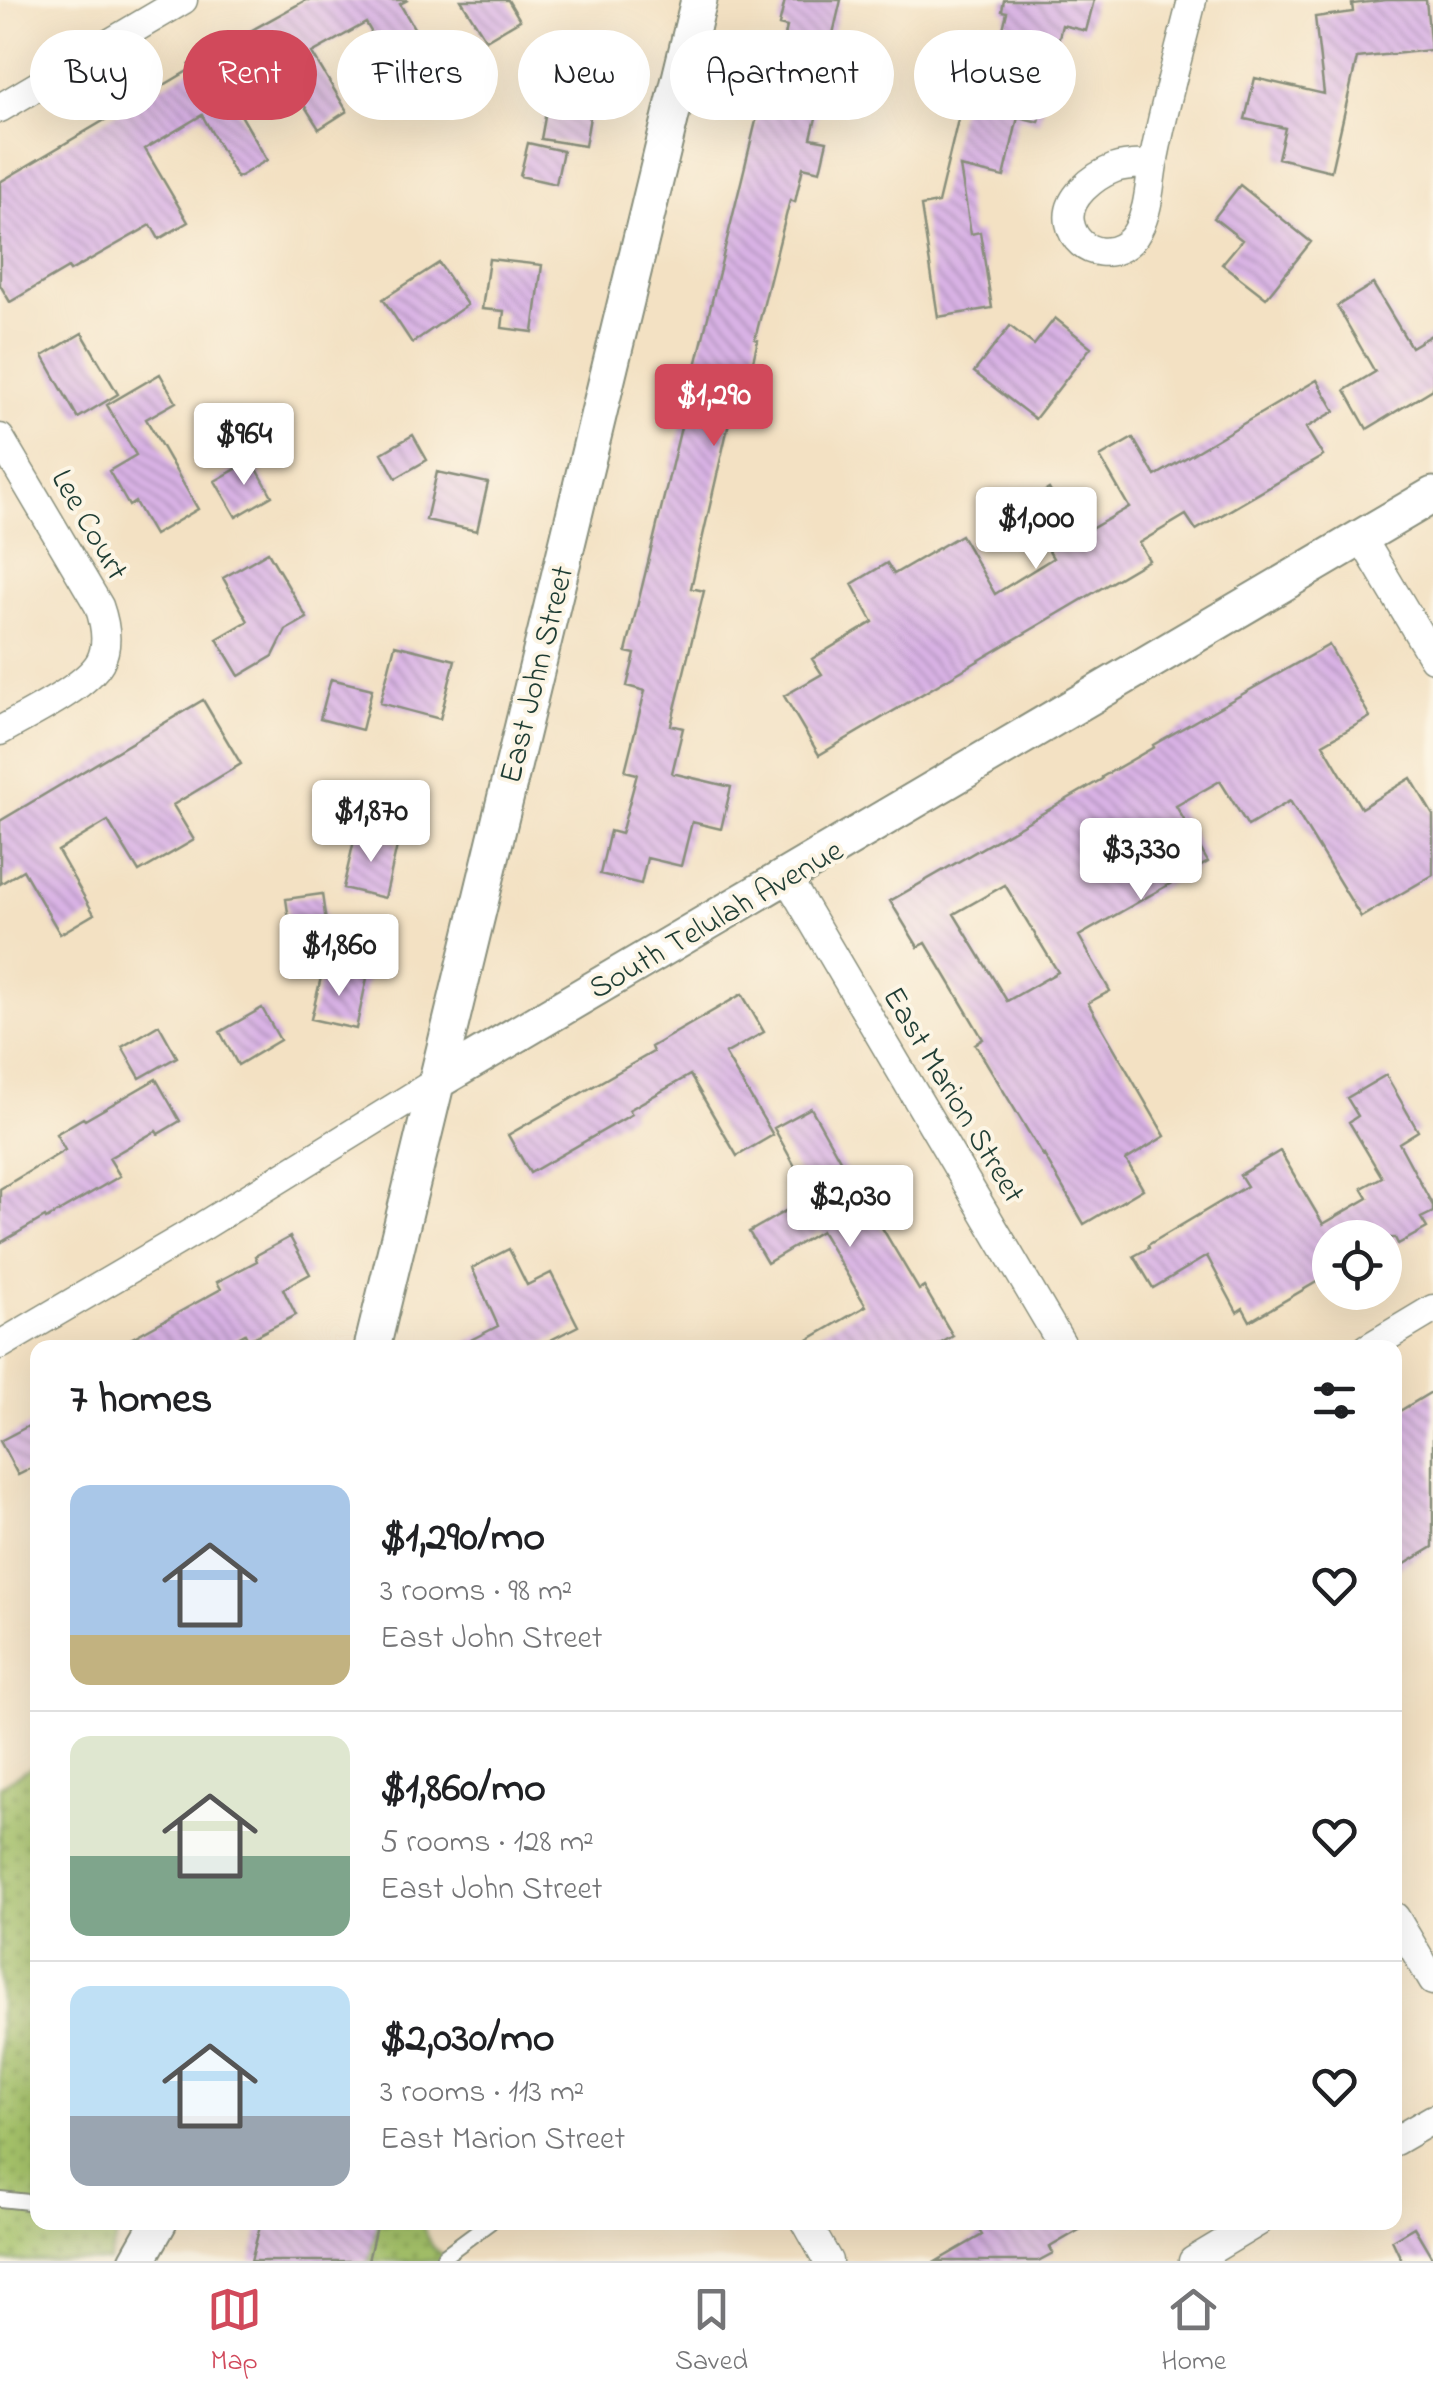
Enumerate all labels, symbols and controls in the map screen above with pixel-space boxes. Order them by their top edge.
chip: Buy [30,30,163,120]
chip: Rent [183,30,317,120]
chip: Filters [337,30,498,120]
chip: New [518,30,650,120]
chip: Apartment [670,30,894,120]
chip: House [914,30,1076,120]
pin: $1,290 [633,364,795,449]
text: $1,290 [677,373,751,420]
pin: $964 [185,403,303,488]
text: $964 [216,412,272,459]
street label: Lee Court [37,461,139,590]
pin: $1,000 [955,487,1117,572]
text: $1,000 [998,496,1074,543]
street label: East John Street [489,561,588,789]
pin: $1,870 [290,780,452,865]
text: $1,870 [334,789,408,836]
pin: $3,330 [1060,818,1222,903]
text: $3,330 [1102,827,1180,874]
street label: South Telulah Avenue [581,829,853,1013]
pin: $1,860 [258,914,420,999]
text: $1,860 [302,923,376,970]
street label: East Marion Street [869,979,1035,1213]
pin: $2,030 [769,1165,931,1250]
text: $2,030 [809,1174,891,1221]
map controls [1312,1220,1402,1310]
button: locate [1312,1220,1402,1310]
text: 7 homes [70,1370,212,1431]
icon: filters [1307,1373,1362,1428]
text: $1,290/mo [380,1508,545,1569]
icon: home [150,1525,270,1645]
icon: heart [1307,1558,1362,1613]
text: 3 rooms · 98 m² [380,1569,572,1616]
text: East John Street [380,1616,603,1663]
text: $1,860/mo [380,1759,546,1820]
icon: home [150,1776,270,1896]
icon: heart [1307,1809,1362,1864]
text: 5 rooms · 128 m² [380,1820,594,1867]
text: East John Street [380,1867,603,1914]
text: $2,030/mo [380,2009,555,2070]
icon: home [150,2026,270,2146]
icon: heart [1307,2059,1362,2114]
text: 3 rooms · 113 m² [380,2070,584,2117]
text: East Marion Street [380,2117,625,2164]
tab: Map [207,2282,262,2383]
tab: Saved [675,2282,748,2383]
tab: Home [1161,2282,1226,2383]

